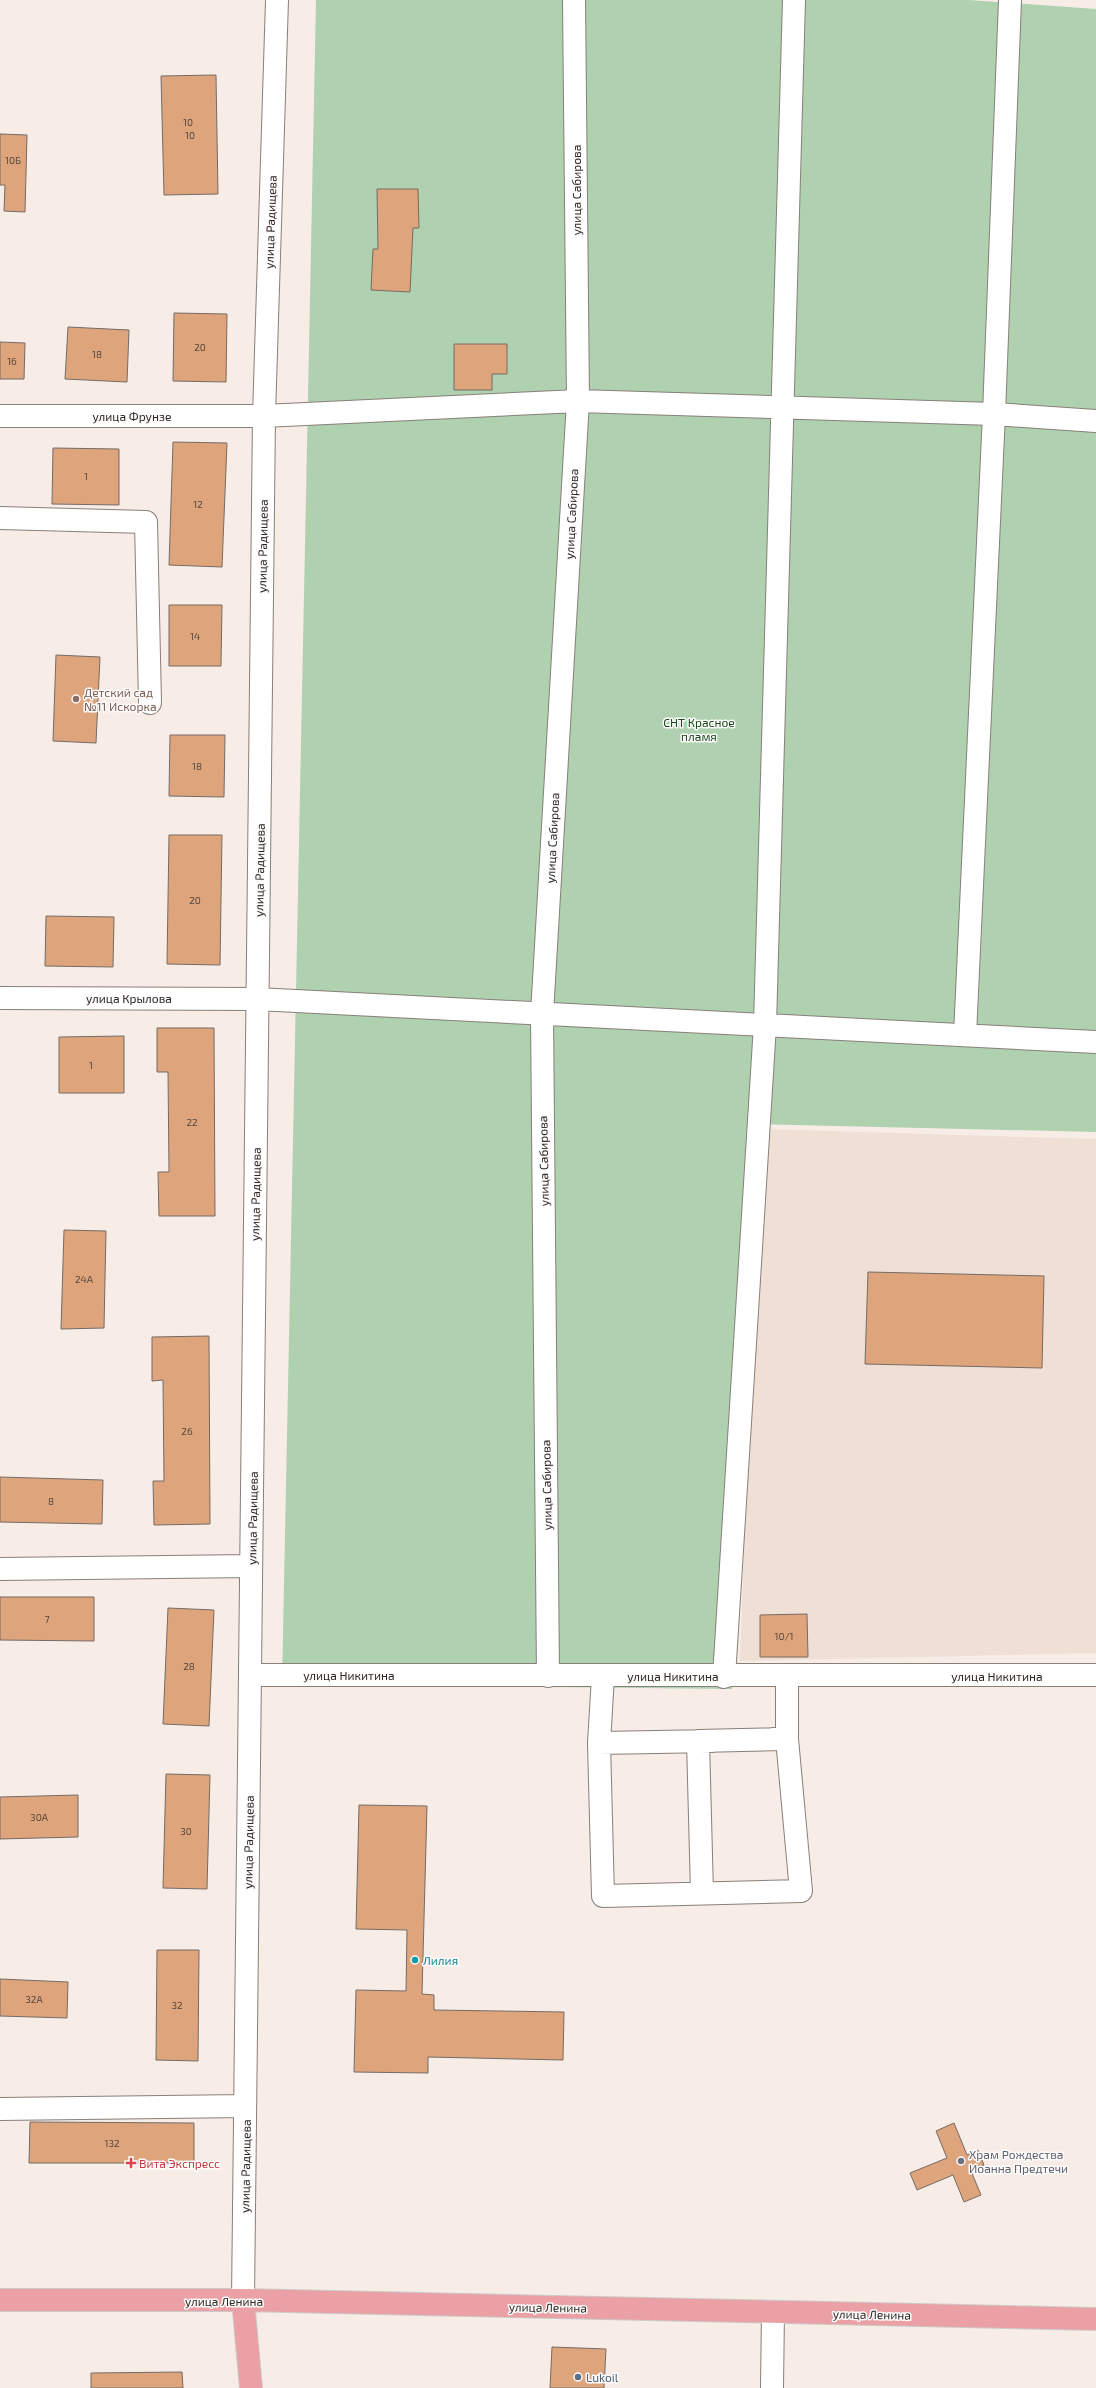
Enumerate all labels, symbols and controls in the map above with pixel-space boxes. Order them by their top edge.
house number: 10 [183,116,193,128]
house number: 10 [185,129,195,141]
street label: улица Сабирова [569,145,584,235]
house number: 10Б [5,154,21,166]
street label: улица Радищева [261,175,280,269]
house number: 20 [194,341,206,353]
house number: 18 [92,348,102,360]
house number: 16 [7,355,17,367]
street label: улица Фрунзе [93,409,171,424]
street label: улица Сабирова [562,468,581,560]
house number: 1 [84,470,88,482]
house number: 12 [193,498,203,510]
street label: улица Радищева [254,499,271,593]
house number: 14 [190,630,200,642]
place label: Детский сад №11 Искорка [84,685,157,713]
marker: Детский сад №11 Искорка [71,694,81,704]
park label: СНТ Красное пламя [663,715,735,743]
house number: 18 [192,760,202,772]
street label: улица Сабирова [543,792,562,884]
street label: улица Радищева [251,823,268,917]
house number: 20 [189,894,201,906]
street label: улица Крылова [86,991,172,1006]
house number: 1 [89,1059,93,1071]
house number: 22 [186,1116,198,1128]
street label: улица Сабирова [535,1116,552,1206]
street label: улица Радищева [247,1147,264,1241]
house number: 24А [75,1273,94,1285]
house number: 26 [181,1425,193,1437]
street label: улица Сабирова [538,1440,555,1530]
street label: улица Радищева [244,1471,261,1565]
house number: 8 [48,1495,54,1507]
house number: 7 [44,1613,50,1625]
house number: 10/1 [774,1630,794,1642]
house number: 28 [183,1660,195,1672]
street label: улица Никитина [303,1668,395,1683]
street label: улица Никитина [627,1669,719,1684]
street label: улица Никитина [951,1669,1043,1684]
street label: улица Радищева [240,1795,257,1889]
house number: 30А [30,1811,49,1823]
house number: 30 [180,1825,192,1837]
place label: Лилия [423,1953,458,1967]
marker: Лилия [410,1955,420,1965]
house number: 32А [25,1993,43,2005]
house number: 32 [171,1999,183,2011]
street label: улица Радищева [237,2119,254,2213]
house number: 132 [104,2137,120,2149]
place label: Храм Рождества Иоанна Предтечи [969,2147,1068,2175]
place label: Вита Экспресс [139,2156,220,2170]
marker: Храм Рождества Иоанна Предтечи [956,2156,966,2166]
marker: Вита Экспресс [126,2158,136,2168]
street label: улица Ленина [185,2294,263,2309]
street label: улица Ленина [509,2299,587,2316]
street label: улица Ленина [833,2306,911,2323]
place label: Lukoil [586,2370,619,2384]
marker: Lukoil [573,2372,583,2382]

